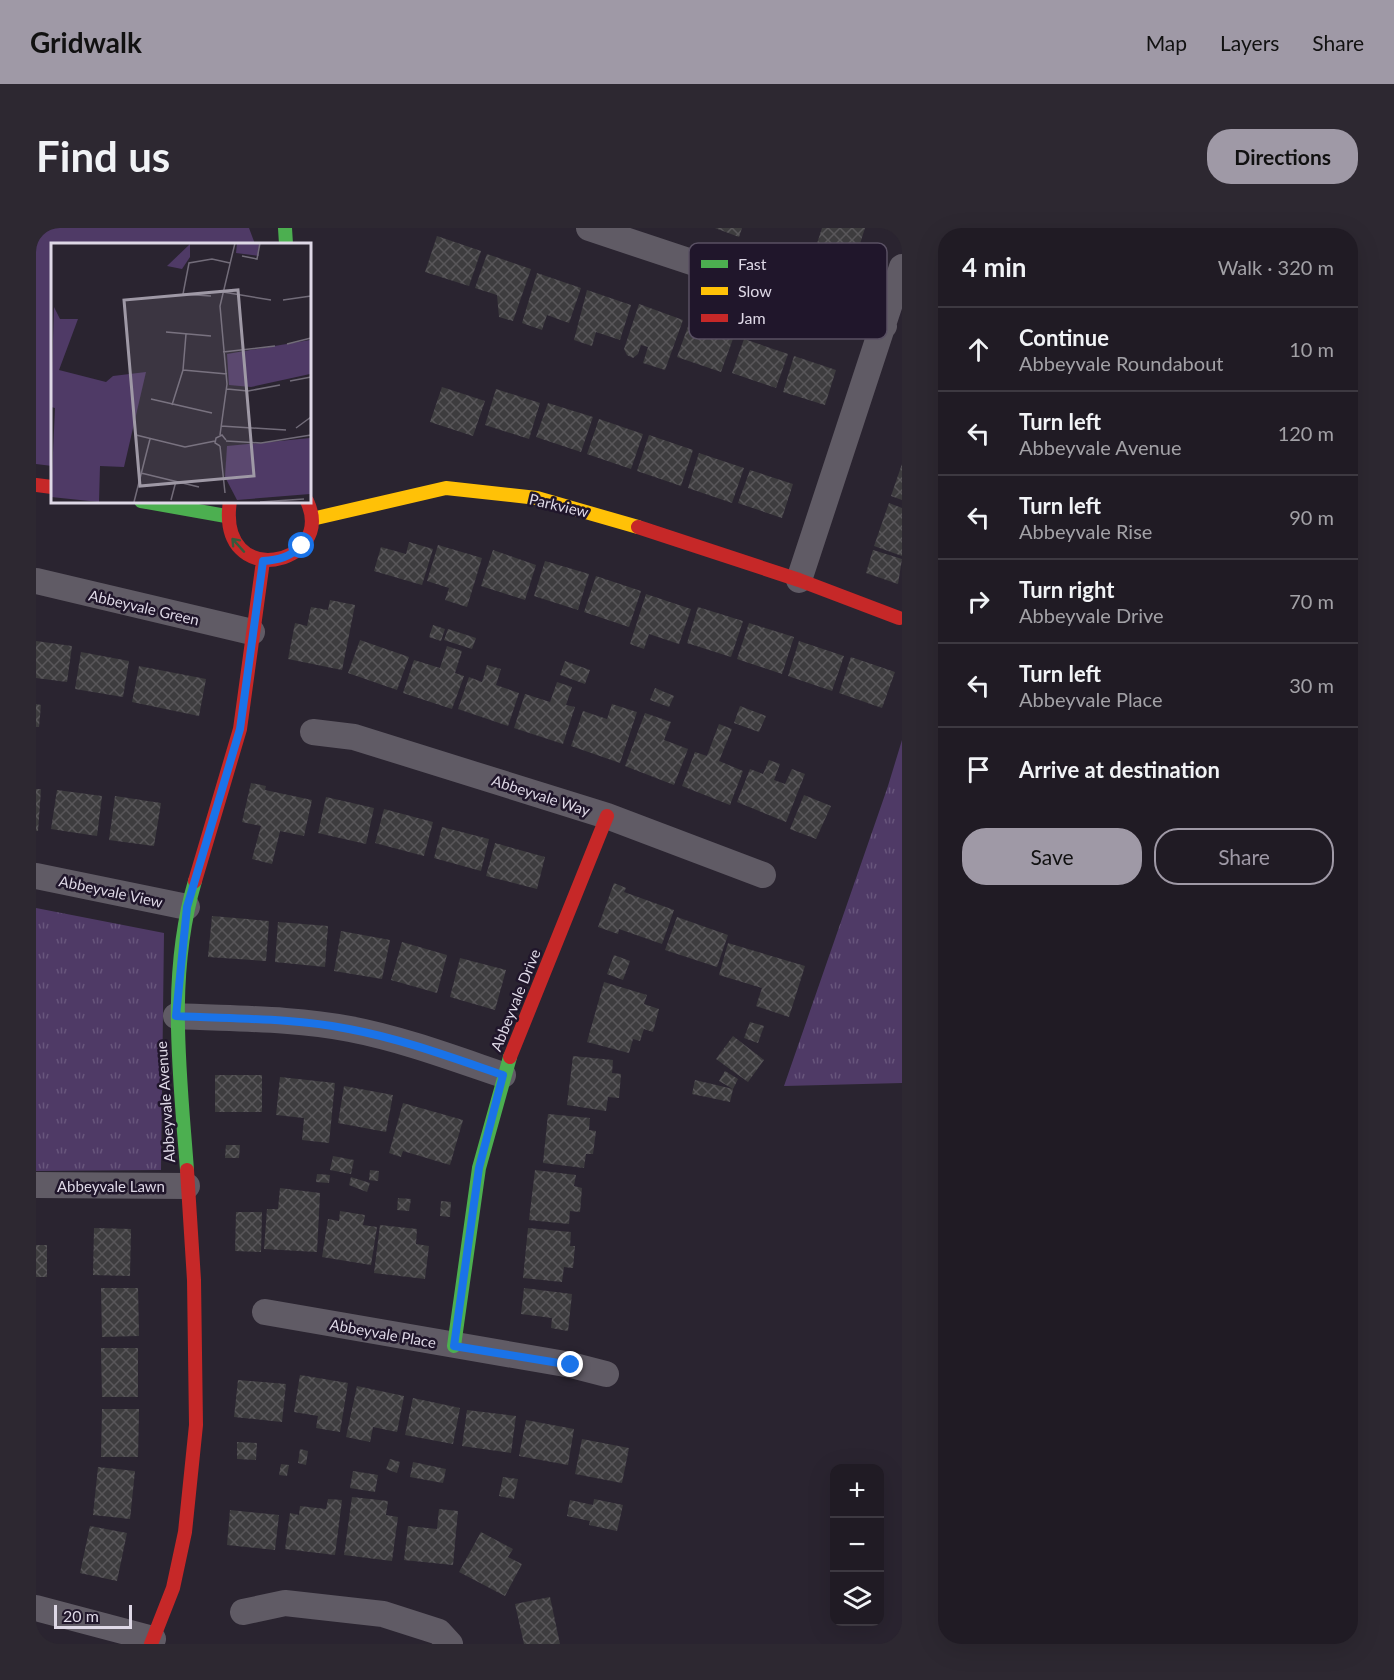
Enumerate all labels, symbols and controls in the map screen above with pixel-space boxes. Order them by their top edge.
text: Gridwalk [30,25,142,59]
text: Map [1146,30,1187,55]
text: Layers [1220,30,1279,55]
text: Share [1312,30,1364,55]
button: Directions [1207,129,1358,184]
text: Find us [36,131,170,181]
inset map [51,243,310,502]
legend [689,243,887,339]
text: 4 min [962,251,1026,283]
text: Fast [738,254,767,273]
text: Walk · 320 m [1218,255,1334,279]
text: Slow [738,281,772,300]
text: Jam [738,308,766,327]
text: Continue [1019,324,1109,351]
icon: ahead [962,333,995,366]
text: 10 m [1289,337,1334,361]
text: Abbeyvale Roundabout [1019,351,1223,375]
text: Turn left [1019,408,1101,435]
icon: left [962,417,995,450]
text: 120 m [1278,421,1334,445]
text: Abbeyvale Avenue [1019,435,1182,459]
street label: Parkview [528,489,591,521]
text: Turn left [1019,492,1101,519]
icon: left [962,501,995,534]
text: 90 m [1289,505,1334,529]
text: Abbeyvale Rise [1019,519,1152,543]
route start [288,532,314,558]
one-way arrow [231,538,245,553]
text: Turn right [1019,576,1114,603]
icon: right [962,585,995,618]
street label: Abbeyvale Green [87,586,201,628]
text: 70 m [1289,589,1334,613]
text: Abbeyvale Drive [1019,603,1164,627]
text: Turn left [1019,660,1101,687]
icon: left [962,669,995,702]
text: 30 m [1289,673,1334,697]
text: Abbeyvale Place [1019,687,1163,711]
icon: arrive [962,753,995,786]
text: Arrive at destination [1019,756,1220,783]
street label: Abbeyvale Way [490,771,593,819]
button: Save [962,828,1142,885]
button: Share [1154,828,1334,885]
street label: Abbeyvale View [58,871,165,911]
street label: Abbeyvale Drive [486,946,544,1054]
street label: Abbeyvale Avenue [152,1041,178,1163]
street label: Abbeyvale Lawn [57,1177,165,1195]
street label: Abbeyvale Place [328,1315,438,1351]
route end [557,1351,583,1377]
map controls [830,1464,884,1626]
button: + [830,1464,884,1518]
button: − [830,1518,884,1572]
button: layers [830,1572,884,1626]
scale bar [54,1602,132,1630]
text: 20 m [63,1606,99,1625]

